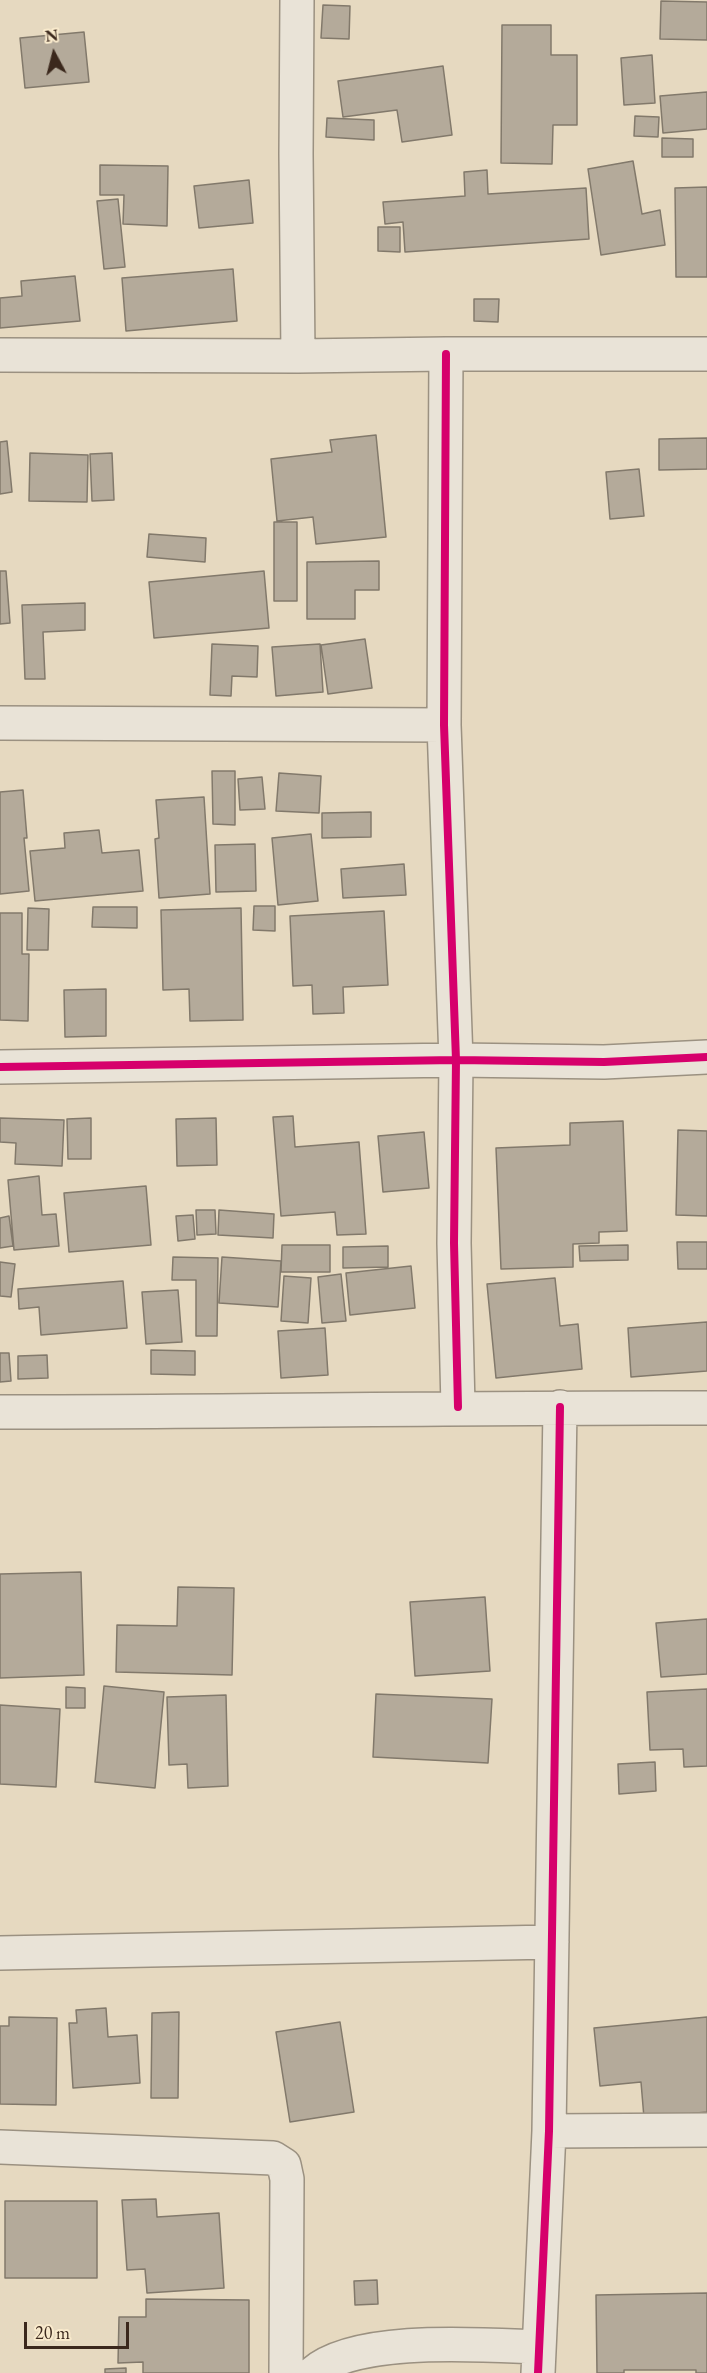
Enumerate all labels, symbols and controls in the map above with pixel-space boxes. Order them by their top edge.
north arrow [24,24,84,84]
text: N [44,24,59,47]
scale bar [27,2310,132,2348]
text: 20 m [35,2321,70,2344]

